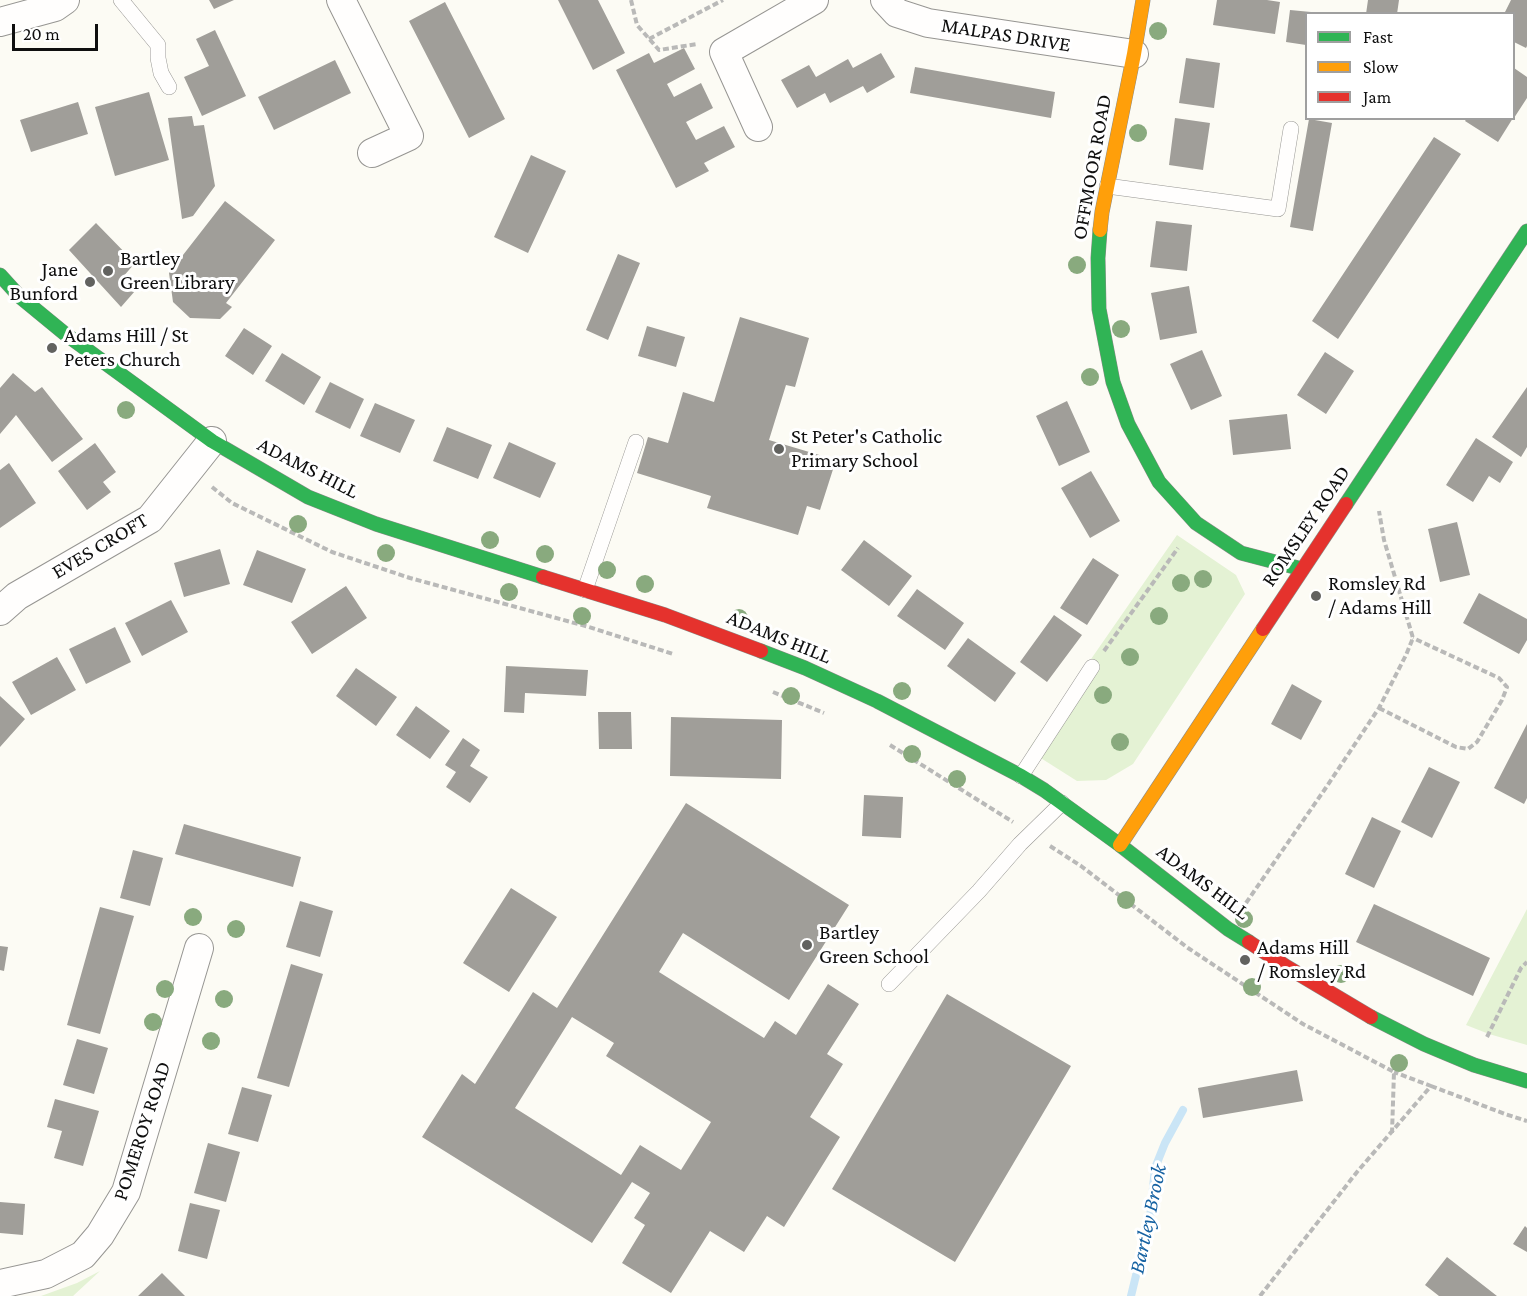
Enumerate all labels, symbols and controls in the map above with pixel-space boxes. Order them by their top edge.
scale bar [15,12,100,50]
street label: MALPAS DRIVE [940,12,1072,58]
legend [1305,12,1515,120]
text: 20 m [23,24,60,44]
text: Fast [1363,27,1393,47]
text: Slow [1363,57,1398,77]
text: Jam [1363,87,1391,107]
street label: OFFMOOR ROAD [1067,92,1117,242]
place label: Bartley Green Library [120,246,235,296]
place label: Jane Bunford [10,257,78,307]
marker: Bartley Green Library [101,264,115,278]
marker: Jane Bunford [83,275,97,289]
place label: Adams Hill / St Peters Church [64,323,188,373]
marker: Adams Hill / St Peters Church [45,341,59,355]
place label: St Peter's Catholic Primary School [791,424,942,474]
street label: ADAMS HILL [253,432,363,504]
marker: St Peter's Catholic Primary School [772,442,786,456]
street label: ROMSLEY ROAD [1256,461,1356,591]
street label: EVES CROFT [47,507,153,585]
place label: Romsley Rd / Adams Hill [1328,571,1432,621]
marker: Romsley Rd / Adams Hill [1309,589,1323,603]
street label: ADAMS HILL [723,605,835,669]
street label: ADAMS HILL [1151,839,1255,925]
place label: Bartley Green School [819,920,929,970]
place label: Adams Hill / Romsley Rd [1257,935,1366,985]
marker: Bartley Green School [800,938,814,952]
marker: Adams Hill / Romsley Rd [1238,953,1252,967]
street label: POMEROY ROAD [108,1058,176,1204]
water label: Bartley Brook [1124,1162,1172,1276]

